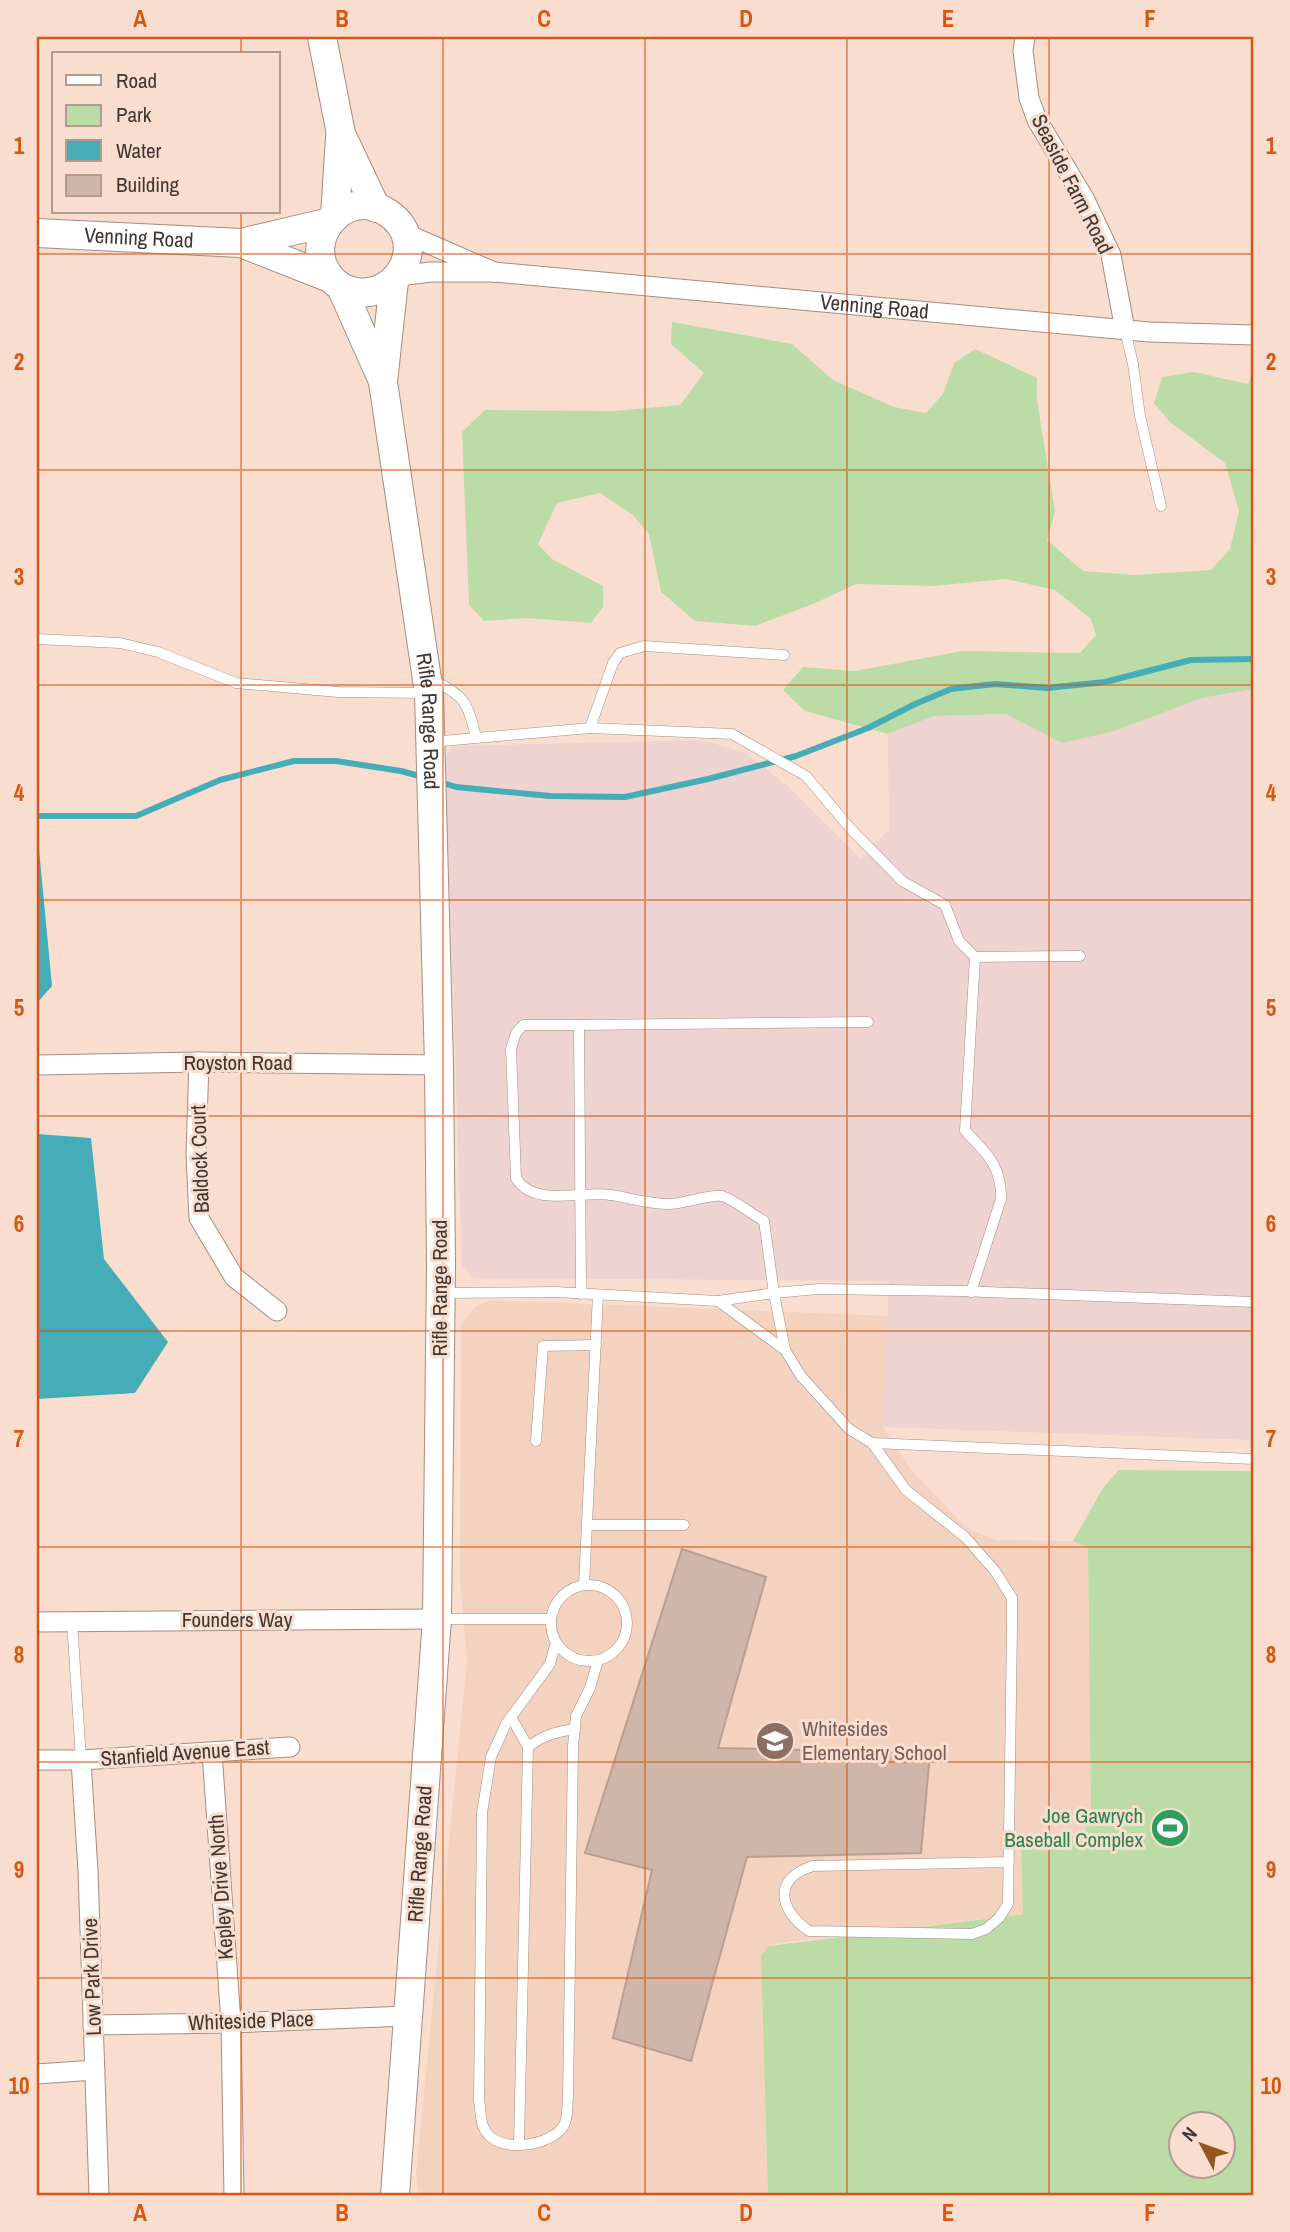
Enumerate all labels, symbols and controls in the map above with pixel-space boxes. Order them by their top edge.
text: A [133,3,147,34]
text: B [335,3,349,34]
text: C [537,3,551,34]
text: D [739,3,753,34]
text: E [942,3,954,34]
text: F [1144,3,1156,34]
legend [52,52,280,214]
text: Road [116,66,157,95]
text: Park [116,100,152,129]
street label: Seaside Farm Road [1025,109,1120,259]
text: 1 [14,130,25,161]
text: 1 [1266,130,1277,161]
text: Water [116,136,162,165]
text: Building [116,170,180,199]
street label: Venning Road [84,220,194,255]
street label: Venning Road [819,287,930,326]
text: 2 [14,346,24,377]
text: 2 [1266,346,1276,377]
text: 3 [14,561,24,592]
text: 3 [1266,561,1276,592]
street label: Rifle Range Road [409,651,447,790]
text: 4 [14,777,25,808]
text: 4 [1266,777,1277,808]
text: 5 [14,992,24,1023]
text: 5 [1266,992,1276,1023]
street label: Royston Road [183,1048,293,1077]
street label: Baldock Court [183,1104,216,1214]
text: 6 [14,1208,24,1239]
text: 6 [1266,1208,1276,1239]
street label: Rifle Range Road [425,1220,454,1356]
text: 7 [14,1423,24,1454]
text: 7 [1266,1423,1276,1454]
street label: Founders Way [182,1605,293,1634]
text: 8 [14,1639,24,1670]
text: 8 [1266,1639,1276,1670]
place label: Whitesides Elementary School [802,1714,947,1767]
school or university icon: Whitesides Elementary School [754,1720,796,1762]
street label: Stanfield Avenue East [100,1732,271,1773]
street label: Rifle Range Road [400,1785,439,1923]
place label: Joe Gawrych Baseball Complex [1004,1801,1143,1854]
sports icon: Joe Gawrych Baseball Complex [1149,1807,1191,1849]
street label: Kepley Drive North [201,1813,240,1961]
text: 9 [14,1854,24,1885]
text: 9 [1266,1854,1276,1885]
street label: Low Park Drive [75,1918,108,2036]
street label: Whiteside Place [188,2004,314,2037]
text: 10 [9,2070,29,2101]
text: 10 [1261,2070,1281,2101]
north arrow [1168,2110,1238,2180]
text: N [1176,2121,1203,2147]
text: A [133,2197,147,2228]
text: B [335,2197,349,2228]
text: C [537,2197,551,2228]
text: D [739,2197,753,2228]
text: E [942,2197,954,2228]
text: F [1144,2197,1156,2228]

